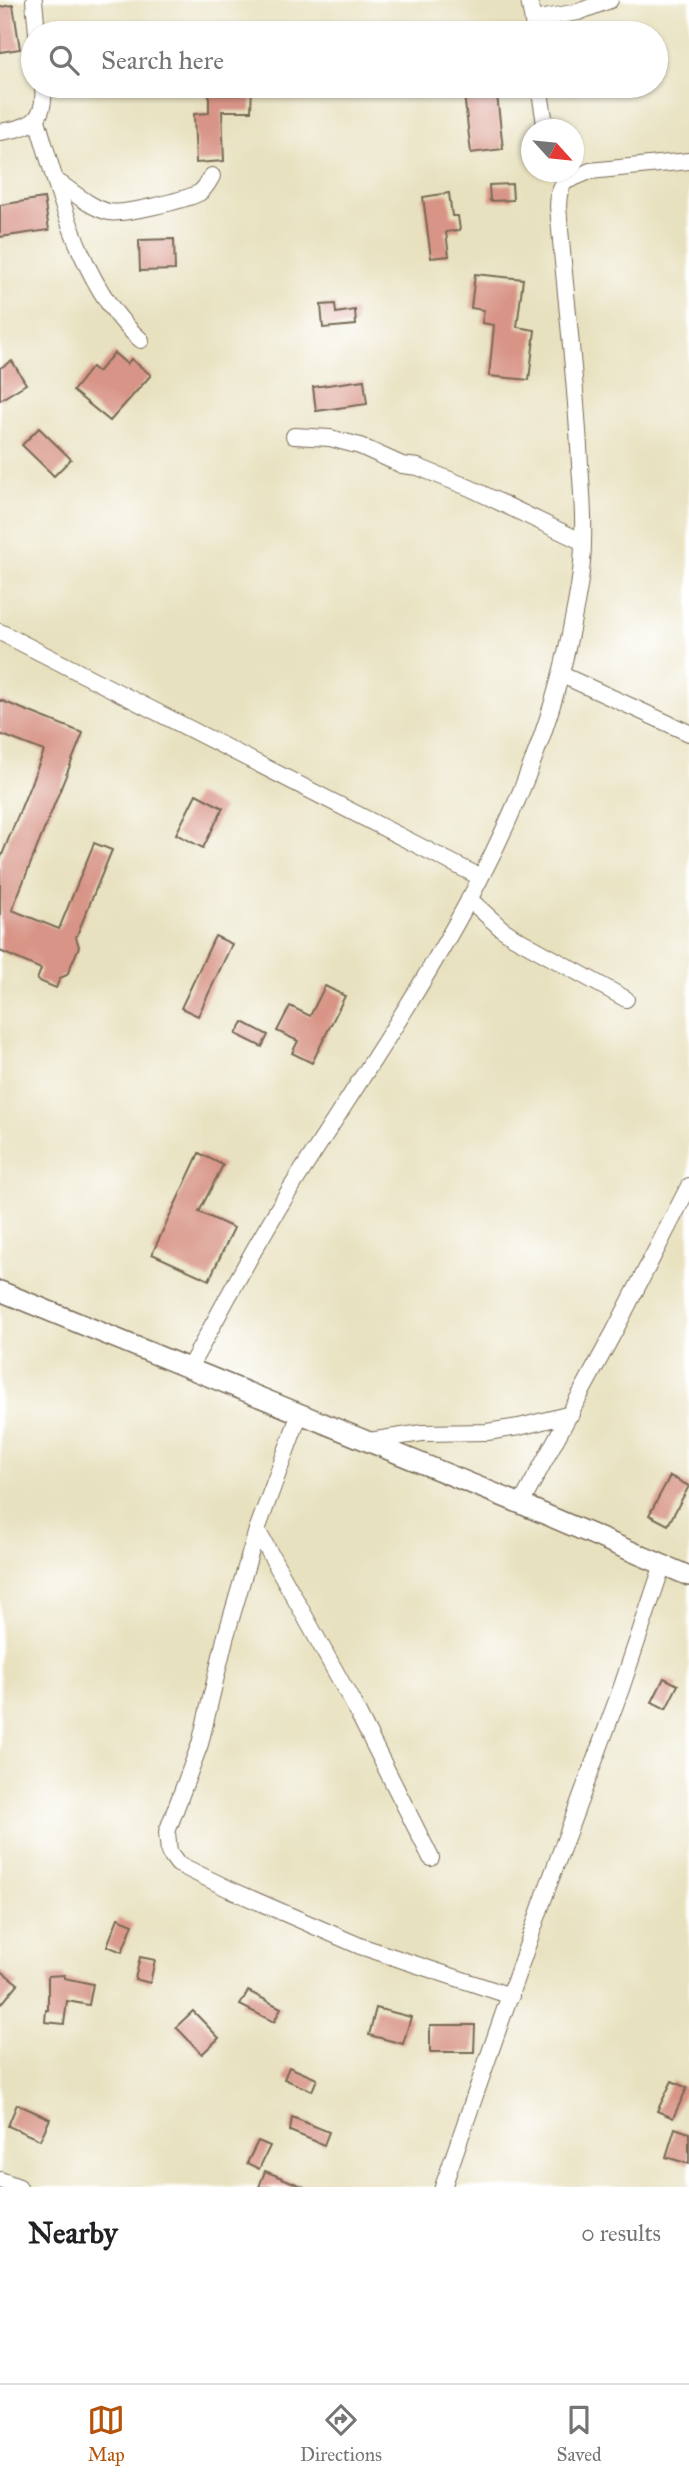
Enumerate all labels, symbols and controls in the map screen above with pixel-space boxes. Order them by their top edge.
search box [21,21,668,98]
icon: search [45,41,83,79]
text: Search here [101,44,224,76]
north arrow [521,119,584,182]
text: Nearby [28,2215,118,2251]
text: 0 results [581,2219,661,2247]
tab: Map [87,2401,125,2466]
tab: Directions [300,2401,382,2466]
tab: Saved [557,2401,602,2466]

